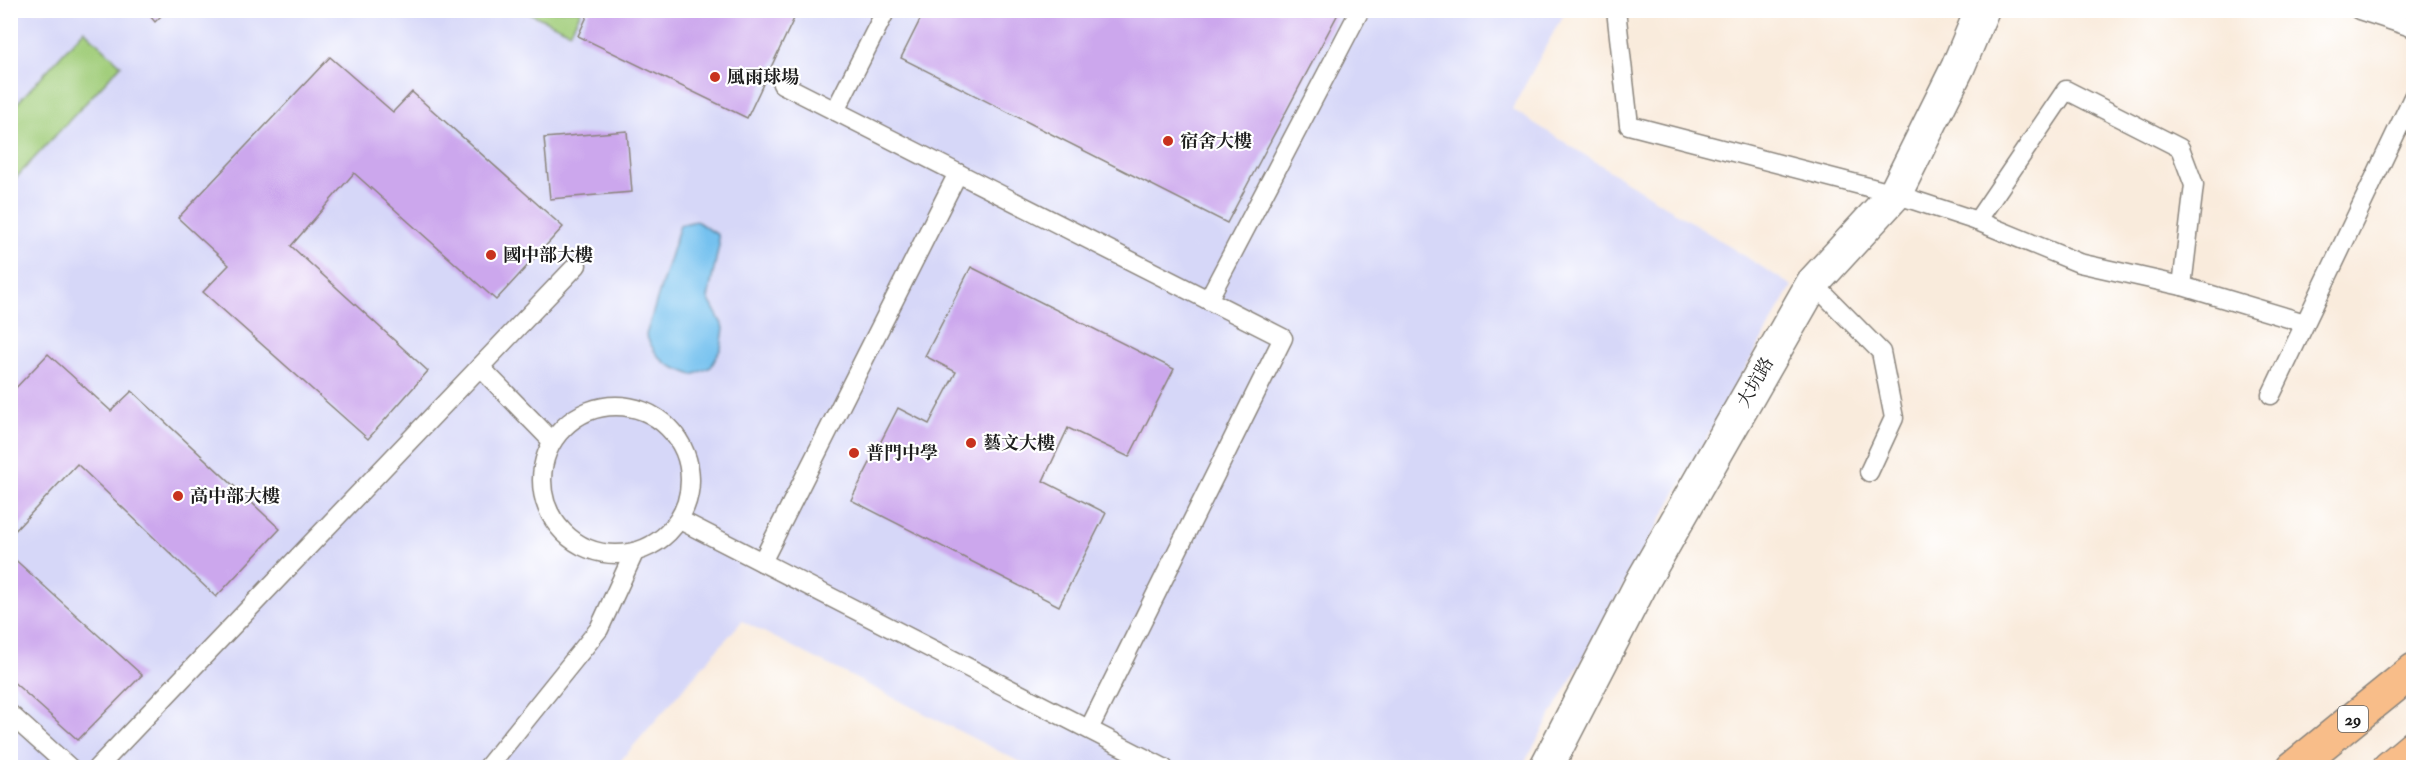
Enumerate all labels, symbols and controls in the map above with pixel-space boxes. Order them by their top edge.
place label: 風雨球場 [727,66,799,89]
marker: 風雨球場 [708,70,722,84]
place label: 宿舍大樓 [1180,130,1252,153]
marker: 宿舍大樓 [1161,134,1175,148]
place label: 國中部大樓 [503,244,593,267]
marker: 國中部大樓 [484,248,498,262]
street label: 大坑路 [1732,353,1779,411]
place label: 藝文大樓 [983,432,1055,455]
marker: 藝文大樓 [964,436,978,450]
place label: 普門中學 [866,442,938,465]
marker: 普門中學 [847,446,861,460]
place label: 高中部大樓 [190,485,280,508]
marker: 高中部大樓 [171,489,185,503]
road number: 29 [2338,706,2368,732]

